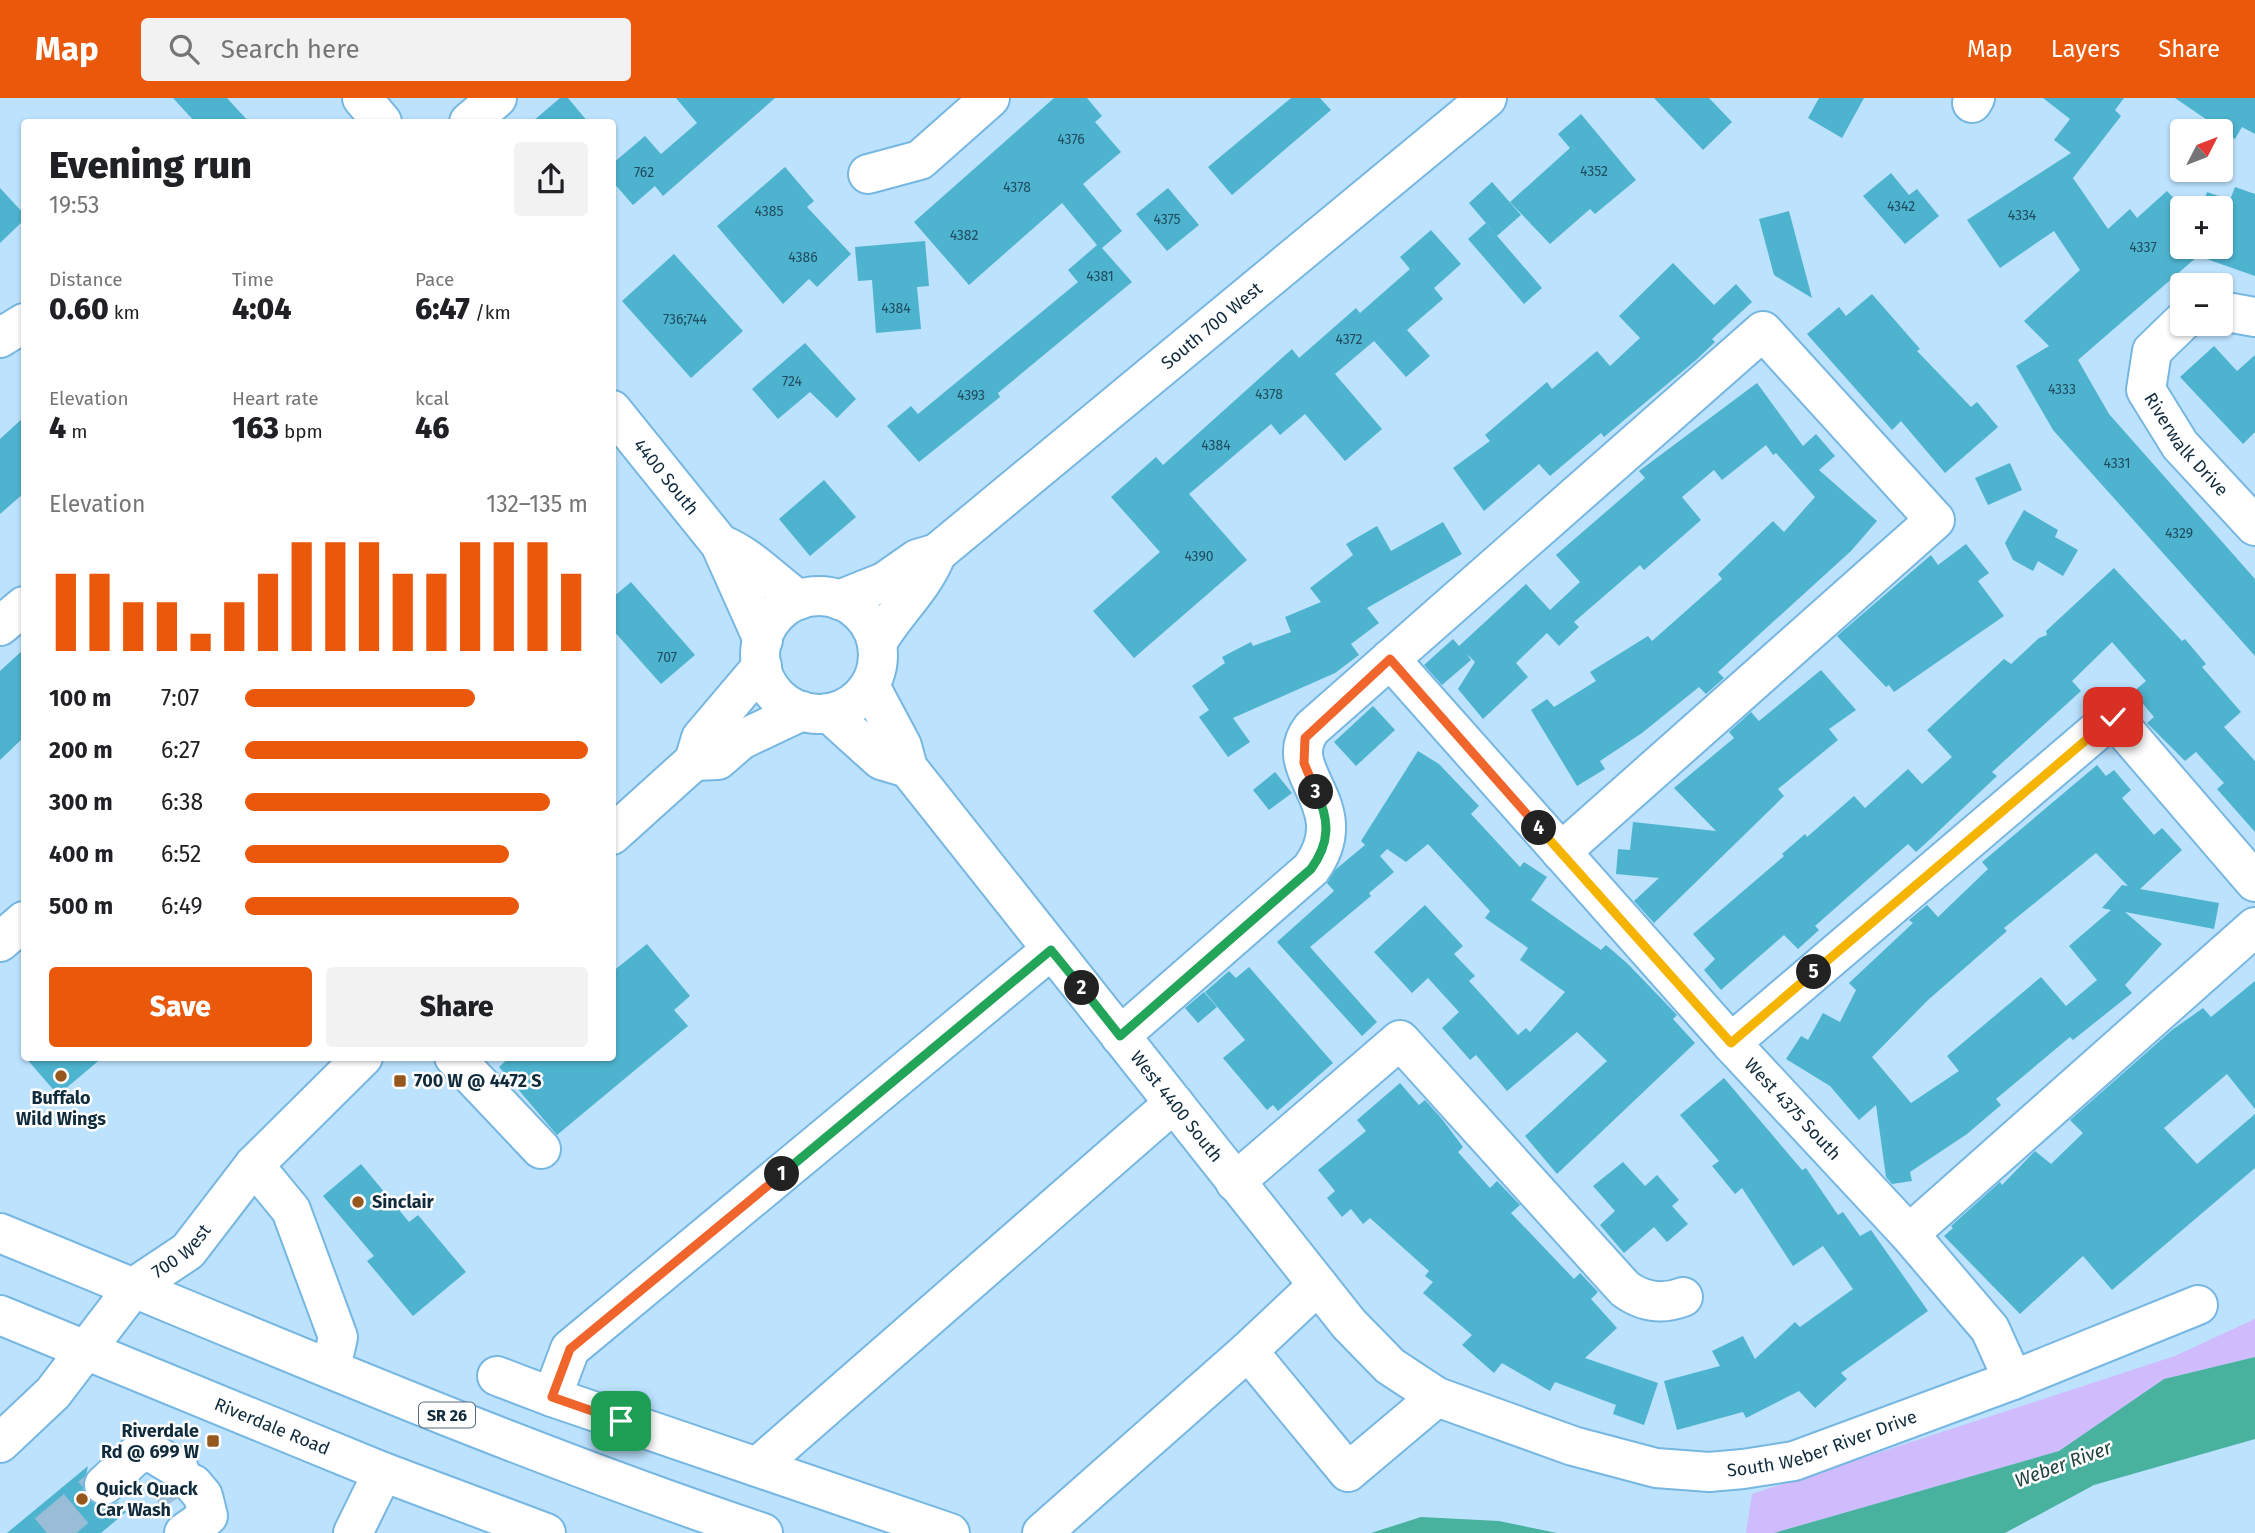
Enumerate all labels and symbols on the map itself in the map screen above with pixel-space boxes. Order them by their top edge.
north arrow [2170,119,2233,182]
house number: 4376 [1057,131,1085,148]
house number: 4352 [1580,163,1608,180]
house number: 762 [634,164,654,181]
house number: 4378 [1003,179,1031,196]
house number: 4342 [1887,198,1915,215]
house number: 4385 [755,203,783,220]
house number: 4334 [2008,207,2037,224]
house number: 4375 [1153,211,1181,228]
house number: 4382 [950,227,978,244]
house number: 4337 [2129,239,2157,256]
house number: 4386 [788,249,818,266]
house number: 4381 [1086,268,1114,285]
street label: South 700 West [1157,277,1267,374]
house number: 4384 [881,300,911,317]
house number: 736;744 [663,311,708,328]
house number: 4372 [1335,331,1363,348]
house number: 724 [782,373,803,390]
house number: 4333 [2048,381,2076,398]
house number: 4378 [1255,386,1283,403]
house number: 4393 [957,387,985,404]
street label: Riverwalk Drive [2139,389,2233,501]
street label: 4400 South [629,434,703,520]
house number: 4384 [1201,437,1231,454]
house number: 4331 [2104,455,2130,472]
house number: 4329 [2165,525,2193,542]
house number: 4390 [1184,548,1214,565]
house number: 707 [657,649,677,666]
pin [2083,687,2143,747]
pin: 3 [1298,774,1334,810]
pin: 4 [1522,810,1556,846]
pin: 5 [1797,954,1832,990]
pin: 2 [1064,970,1100,1006]
street label: West 4400 South [1126,1046,1227,1167]
street label: West 4375 South [1740,1053,1846,1165]
marker: Buffalo Wild Wings [53,1068,69,1084]
place label: 700 W @ 4472 S [414,1070,542,1092]
marker: 700 W @ 4472 S [392,1073,408,1089]
place label: Buffalo Wild Wings [16,1087,106,1130]
pin: 1 [764,1156,800,1192]
place label: Sinclair [372,1191,435,1213]
marker: Sinclair [350,1194,366,1210]
street label: 700 West [148,1219,216,1283]
pin [591,1391,651,1451]
street label: Riverdale Road [211,1393,333,1460]
road number: SR 26 [419,1402,475,1428]
street label: South Weber River Drive [1726,1406,1920,1481]
place label: Riverdale Rd @ 699 W [101,1420,200,1463]
marker: Riverdale Rd @ 699 W [205,1433,221,1449]
water label: Weber River [2012,1436,2115,1492]
place label: Quick Quack Car Wash [96,1478,199,1521]
marker: Quick Quack Car Wash [74,1491,90,1507]

